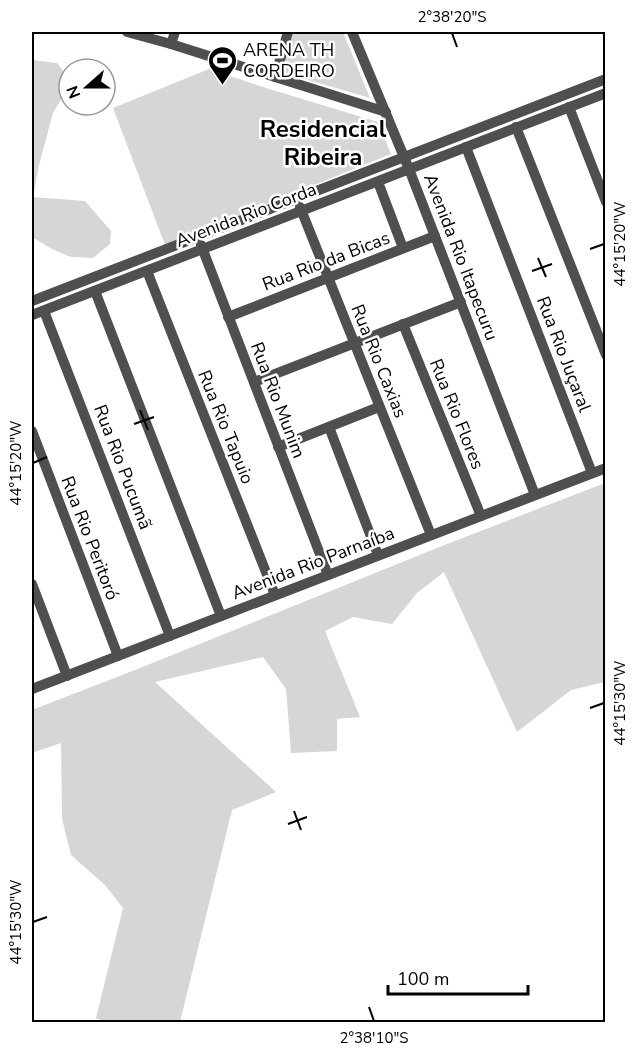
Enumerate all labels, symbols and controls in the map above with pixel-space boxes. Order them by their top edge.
text: 2°38'20"S [418,7,486,27]
place label: ARENA TH CORDEIRO [243,38,335,83]
sports icon: ARENA TH CORDEIRO [206,44,238,86]
north arrow [57,57,117,117]
text: N [62,82,86,102]
district label: Residencial Ribeira [260,113,387,173]
street label: Avenida Rio Itapecuru [418,170,504,344]
street label: Avenida Rio Corda [172,177,320,253]
text: 44°15'20"W [610,201,630,287]
street label: Rua Rio da Bicas [259,226,393,296]
street label: Rua Rio Juçaral [531,293,597,416]
street label: Rua Rio Caxias [345,301,413,421]
street label: Rua Rio Munim [245,339,311,461]
street label: Rua Rio Flores [424,355,490,473]
street label: Rua Rio Tapuio [192,366,260,488]
street label: Rua Rio Pucumã [88,401,158,533]
text: 44°15'20"W [6,420,26,506]
street label: Rua Rio Peritoró [55,473,125,603]
street label: Avenida Rio Parnaíba [228,521,398,605]
text: 44°15'30"W [610,660,630,746]
text: 44°15'30"W [6,879,26,965]
scale bar [388,958,528,996]
text: 100 m [397,967,449,991]
text: 2°38'10"S [340,1028,408,1048]

